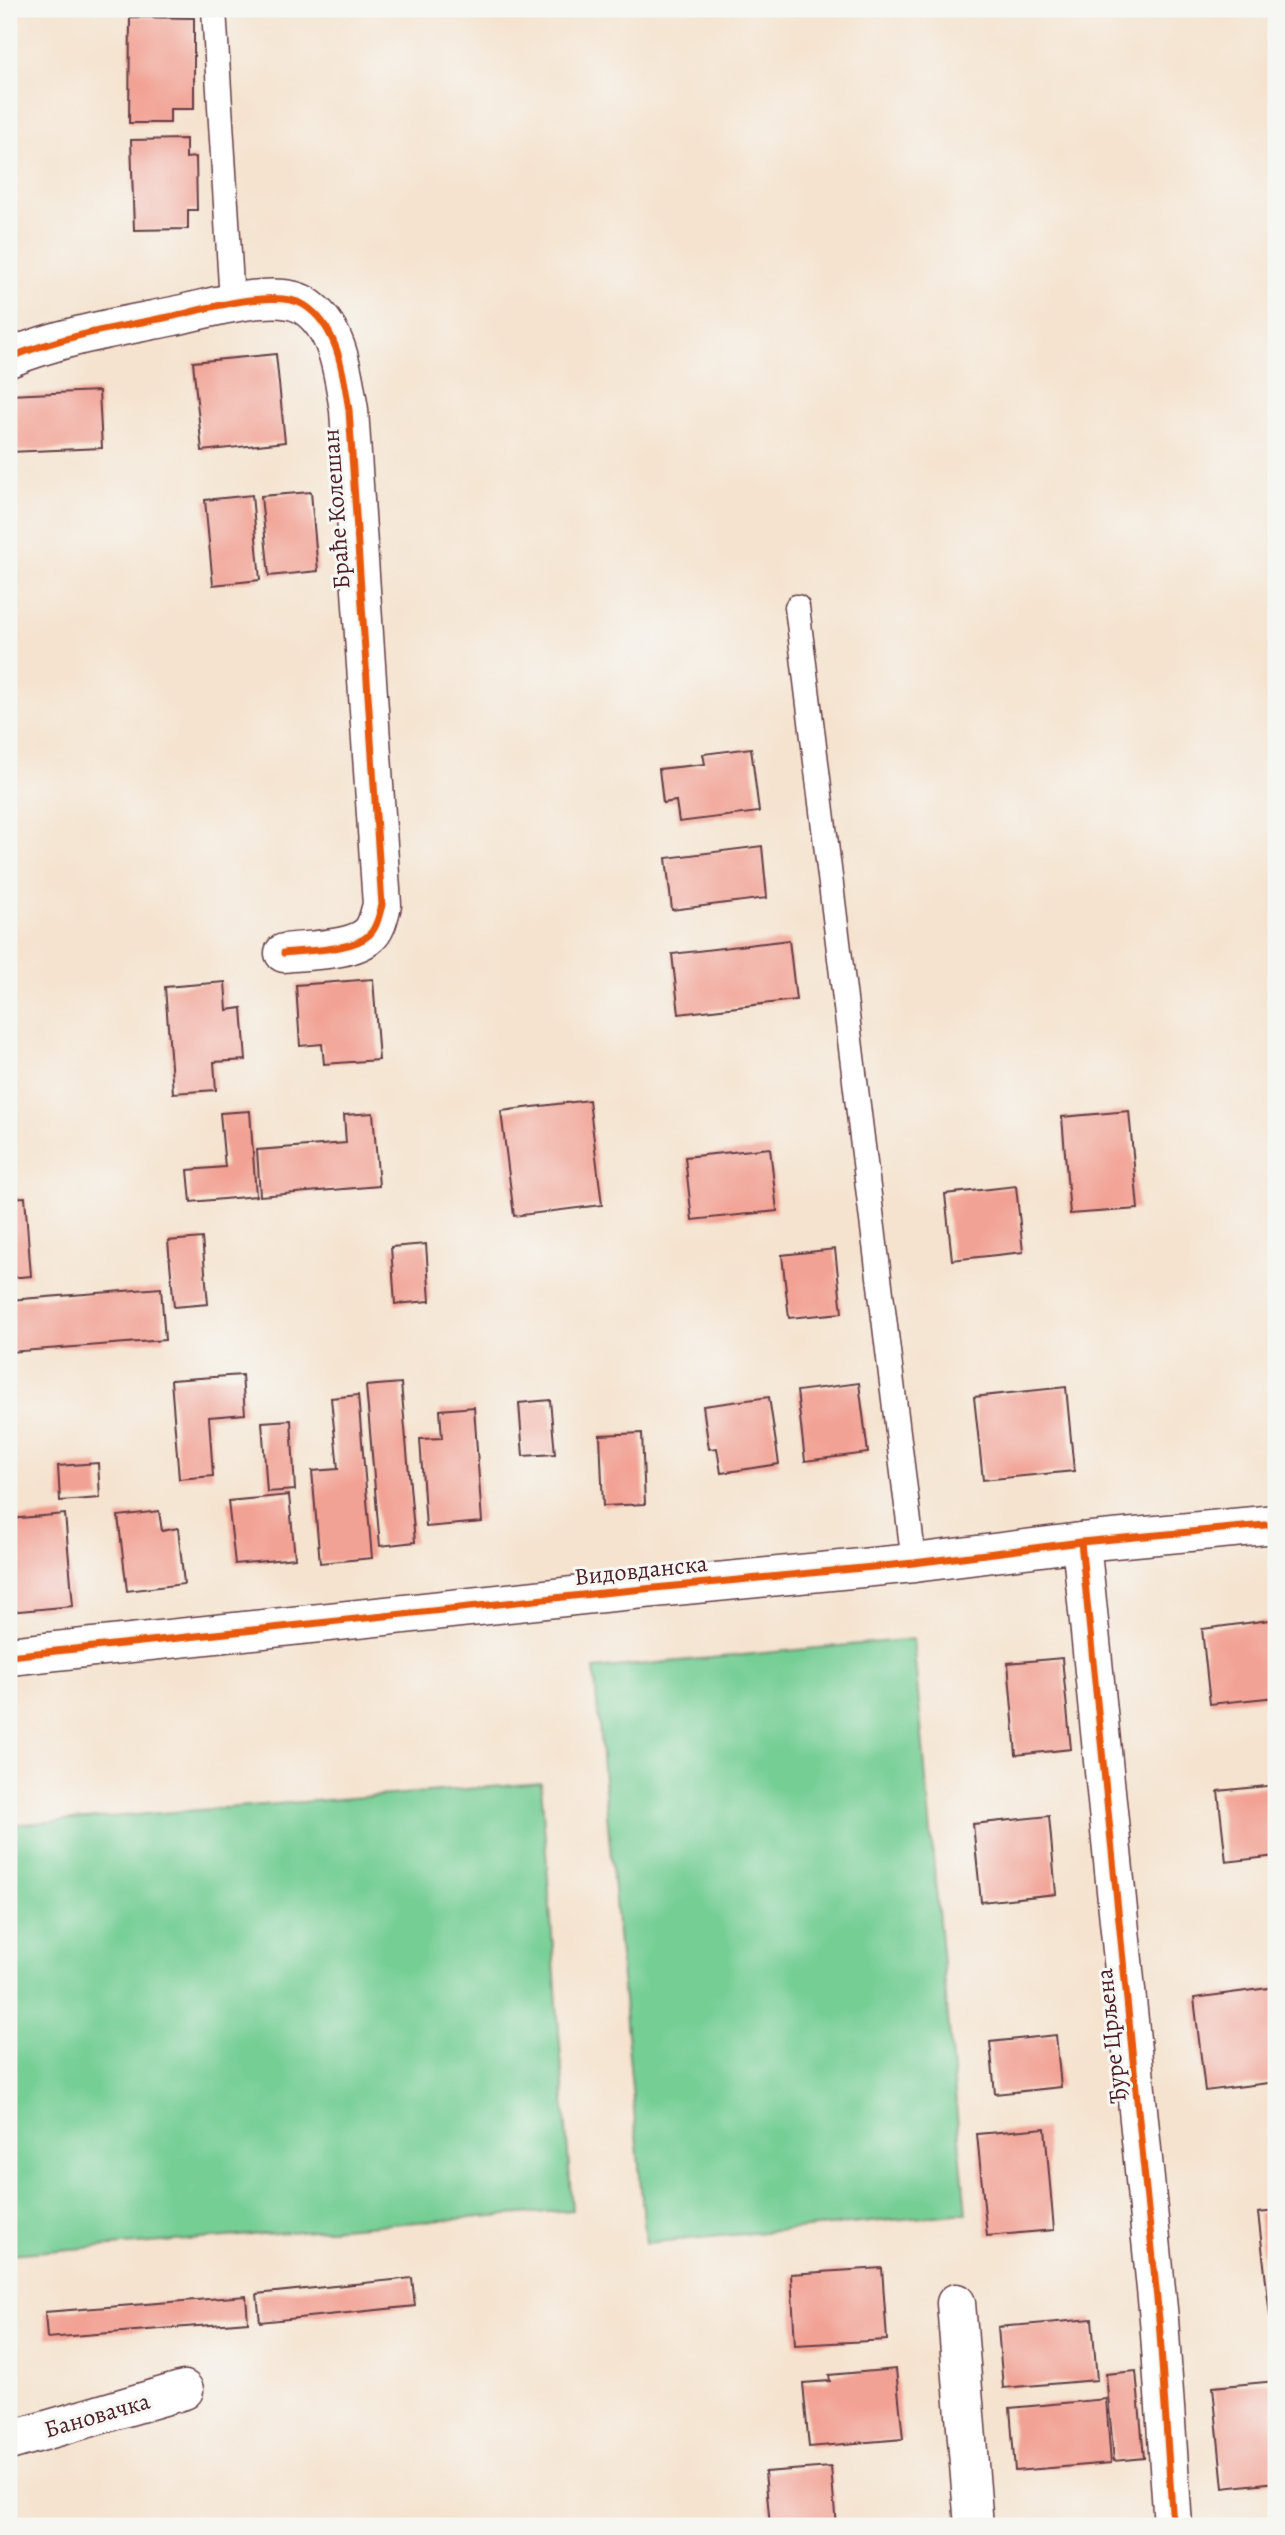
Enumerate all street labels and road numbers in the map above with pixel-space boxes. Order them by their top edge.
street label: Браће Колешан [314,428,358,590]
street label: Видовданска [573,1547,709,1593]
street label: Ђуре Црљена [1088,1967,1134,2105]
street label: Бановачка [40,2385,154,2445]

